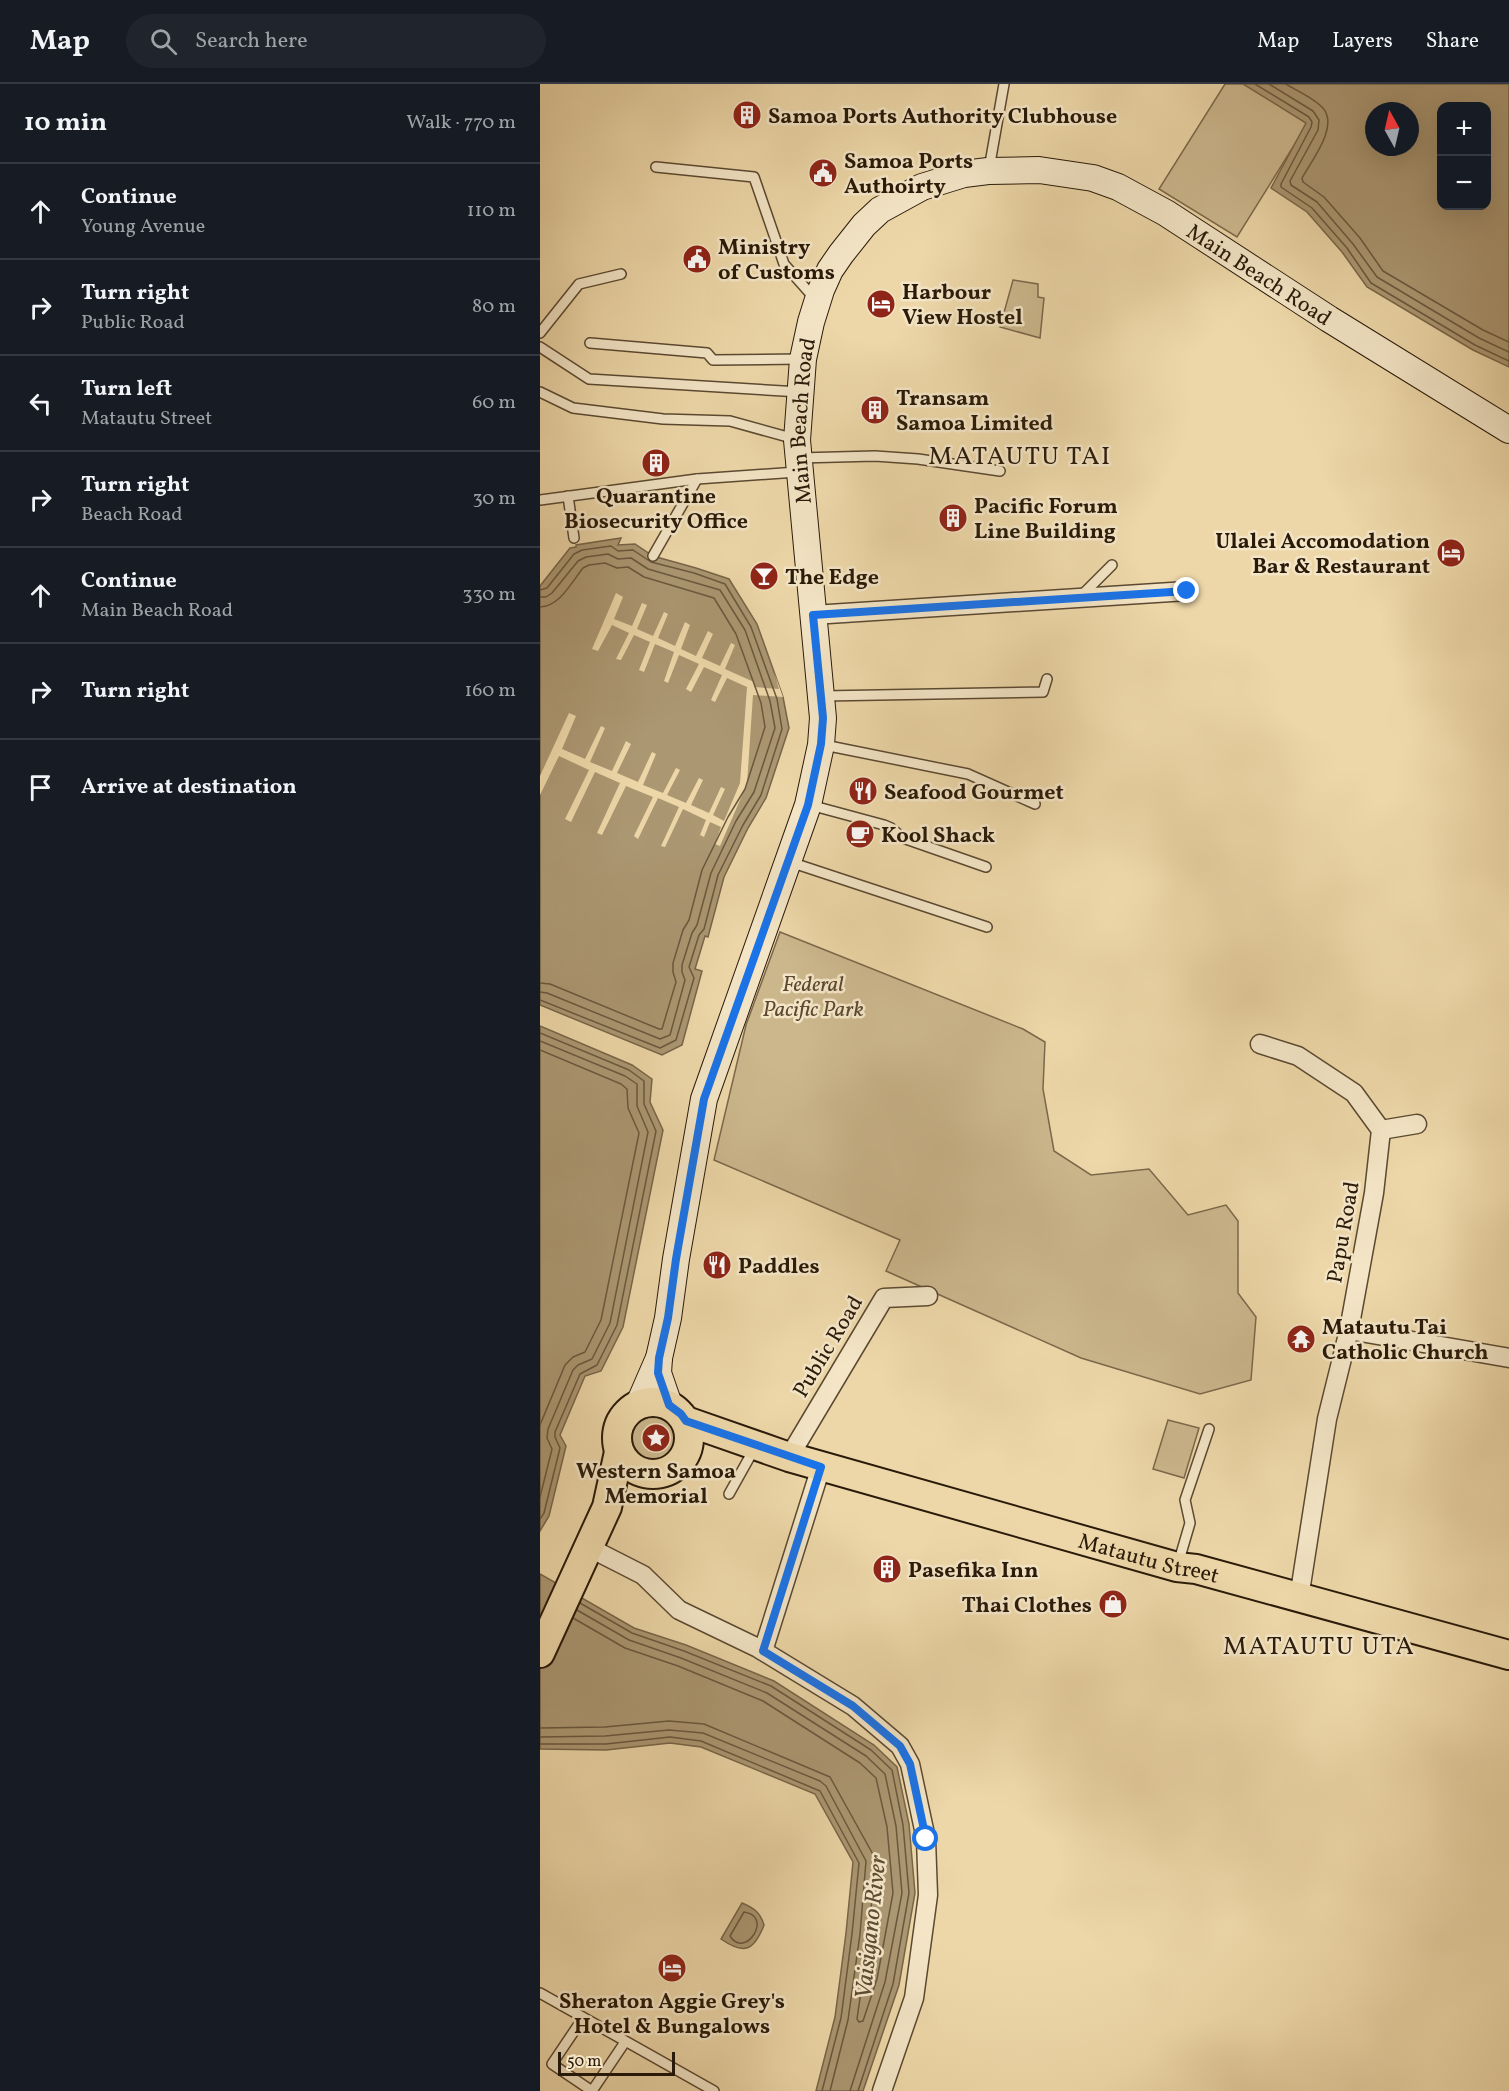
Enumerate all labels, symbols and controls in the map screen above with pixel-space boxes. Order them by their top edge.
search box [126,14,546,68]
text: Map [30,22,90,61]
icon: search [147,25,180,58]
text: Search here [195,26,308,57]
text: Map [1257,27,1299,56]
text: Layers [1332,27,1393,56]
text: Share [1426,27,1479,56]
building icon: Samoa Ports Authority Clubhouse [731,99,763,131]
place label: Samoa Ports Authority Clubhouse [768,102,1117,133]
north arrow [1365,102,1419,156]
map controls [1437,102,1491,210]
button: + [1437,102,1491,156]
text: 10 min [24,105,107,141]
text: Walk · 770 m [406,109,516,137]
place label: Samoa Ports Authoirty [844,147,973,203]
button: − [1437,156,1491,210]
public building icon: Samoa Ports Authoirty [807,157,839,189]
text: Continue [81,182,177,213]
icon: ahead [24,195,57,228]
text: 110 m [467,197,516,225]
text: Young Avenue [81,213,205,241]
street label: Main Beach Road [1180,217,1337,335]
place label: Ministry of Customs [718,233,835,289]
public building icon: Ministry of Customs [681,243,713,275]
text: Turn right [81,278,189,309]
place label: Harbour View Hostel [902,278,1023,334]
hotel icon: Harbour View Hostel [865,288,897,320]
icon: right [24,291,57,324]
text: 80 m [472,293,516,321]
text: Public Road [81,309,185,337]
street label: Main Beach Road [784,335,825,505]
text: Turn left [81,374,172,405]
place label: Transam Samoa Limited [896,384,1053,440]
icon: left [24,387,57,420]
text: 60 m [472,389,516,417]
building icon: Transam Samoa Limited [859,394,891,426]
text: Matautu Street [81,405,212,433]
district label: MATAUTU TAI [928,439,1112,475]
building icon: Quarantine Biosecurity Office [640,447,672,479]
text: Turn right [81,470,189,501]
place label: Quarantine Biosecurity Office [564,482,748,538]
icon: right [24,483,57,516]
text: 30 m [472,485,516,513]
place label: Pacific Forum Line Building [974,492,1118,548]
text: Beach Road [81,501,182,529]
building icon: Pacific Forum Line Building [937,502,969,534]
place label: Ulalei Accomodation Bar & Restaurant [1215,527,1430,583]
hotel icon: Ulalei Accomodation Bar & Restaurant [1435,537,1467,569]
bar icon: The Edge [748,560,780,592]
place label: The Edge [785,563,879,594]
text: Continue [81,566,177,597]
route end [1173,577,1199,603]
icon: ahead [24,579,57,612]
text: 330 m [462,581,516,609]
text: Main Beach Road [81,597,233,625]
icon: right [24,675,57,708]
text: Turn right [81,676,189,707]
text: 160 m [464,677,516,705]
icon: arrive [24,771,57,804]
text: Arrive at destination [81,772,297,803]
restaurant icon: Seafood Gourmet [847,775,879,807]
place label: Seafood Gourmet [884,778,1064,809]
cafe icon: Kool Shack [844,818,876,850]
place label: Kool Shack [881,821,995,852]
park label: Federal Pacific Park [762,970,864,1026]
street label: Papu Road [1320,1179,1369,1286]
restaurant icon: Paddles [701,1249,733,1281]
place label: Paddles [738,1252,820,1283]
street label: Public Road [786,1290,872,1404]
place label: Matautu Tai Catholic Church [1322,1313,1489,1369]
temple icon: Matautu Tai Catholic Church [1285,1323,1317,1355]
place icon: Western Samoa Memorial [640,1422,672,1454]
place label: Western Samoa Memorial [576,1457,736,1513]
street label: Matautu Street [1074,1527,1223,1593]
building icon: Pasefika Inn [871,1553,903,1585]
place label: Pasefika Inn [908,1556,1038,1587]
shop icon: Thai Clothes [1097,1588,1129,1620]
place label: Thai Clothes [962,1591,1092,1622]
district label: MATAUTU UTA [1223,1629,1415,1665]
route start [912,1825,938,1851]
water label: Vaisigano River [848,1852,897,2001]
hotel icon: Sheraton Aggie Grey's Hotel & Bungalows [656,1952,688,1984]
place label: Sheraton Aggie Grey's Hotel & Bungalows [559,1987,785,2043]
scale bar [558,2049,675,2076]
text: 50 m [567,2051,601,2073]

